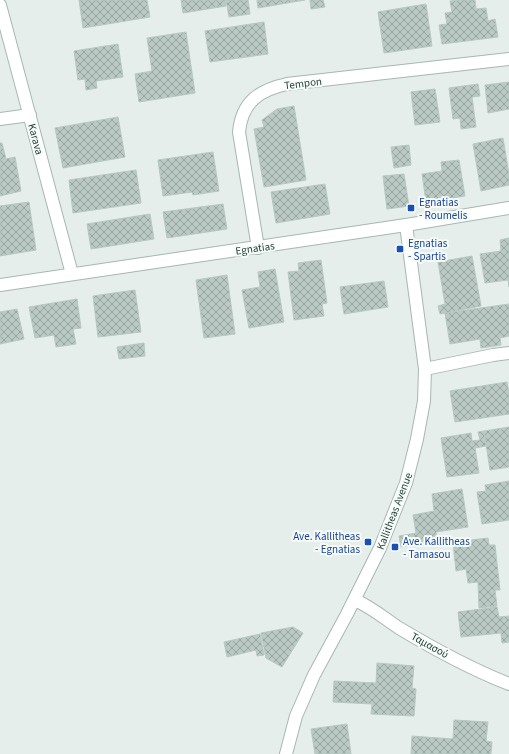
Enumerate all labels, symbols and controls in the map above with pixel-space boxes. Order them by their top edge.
street label: Tempon [283,74,323,93]
street label: Karava [24,122,47,156]
place label: Egnatias - Roumelis [419,195,468,223]
marker: Egnatias - Roumelis [406,203,416,213]
place label: Egnatias - Spartis [408,236,448,264]
street label: Egnatias [235,238,276,259]
marker: Egnatias - Spartis [395,244,405,254]
street label: Kallitheas Avenue [373,470,416,552]
place label: Ave. Kallitheas - Egnatias [293,529,360,557]
place label: Ave. Kallitheas - Tamasou [403,534,470,562]
marker: Ave. Kallitheas - Egnatias [363,537,373,547]
marker: Ave. Kallitheas - Tamasou [390,542,400,552]
street label: Ταμασού [408,629,451,662]

